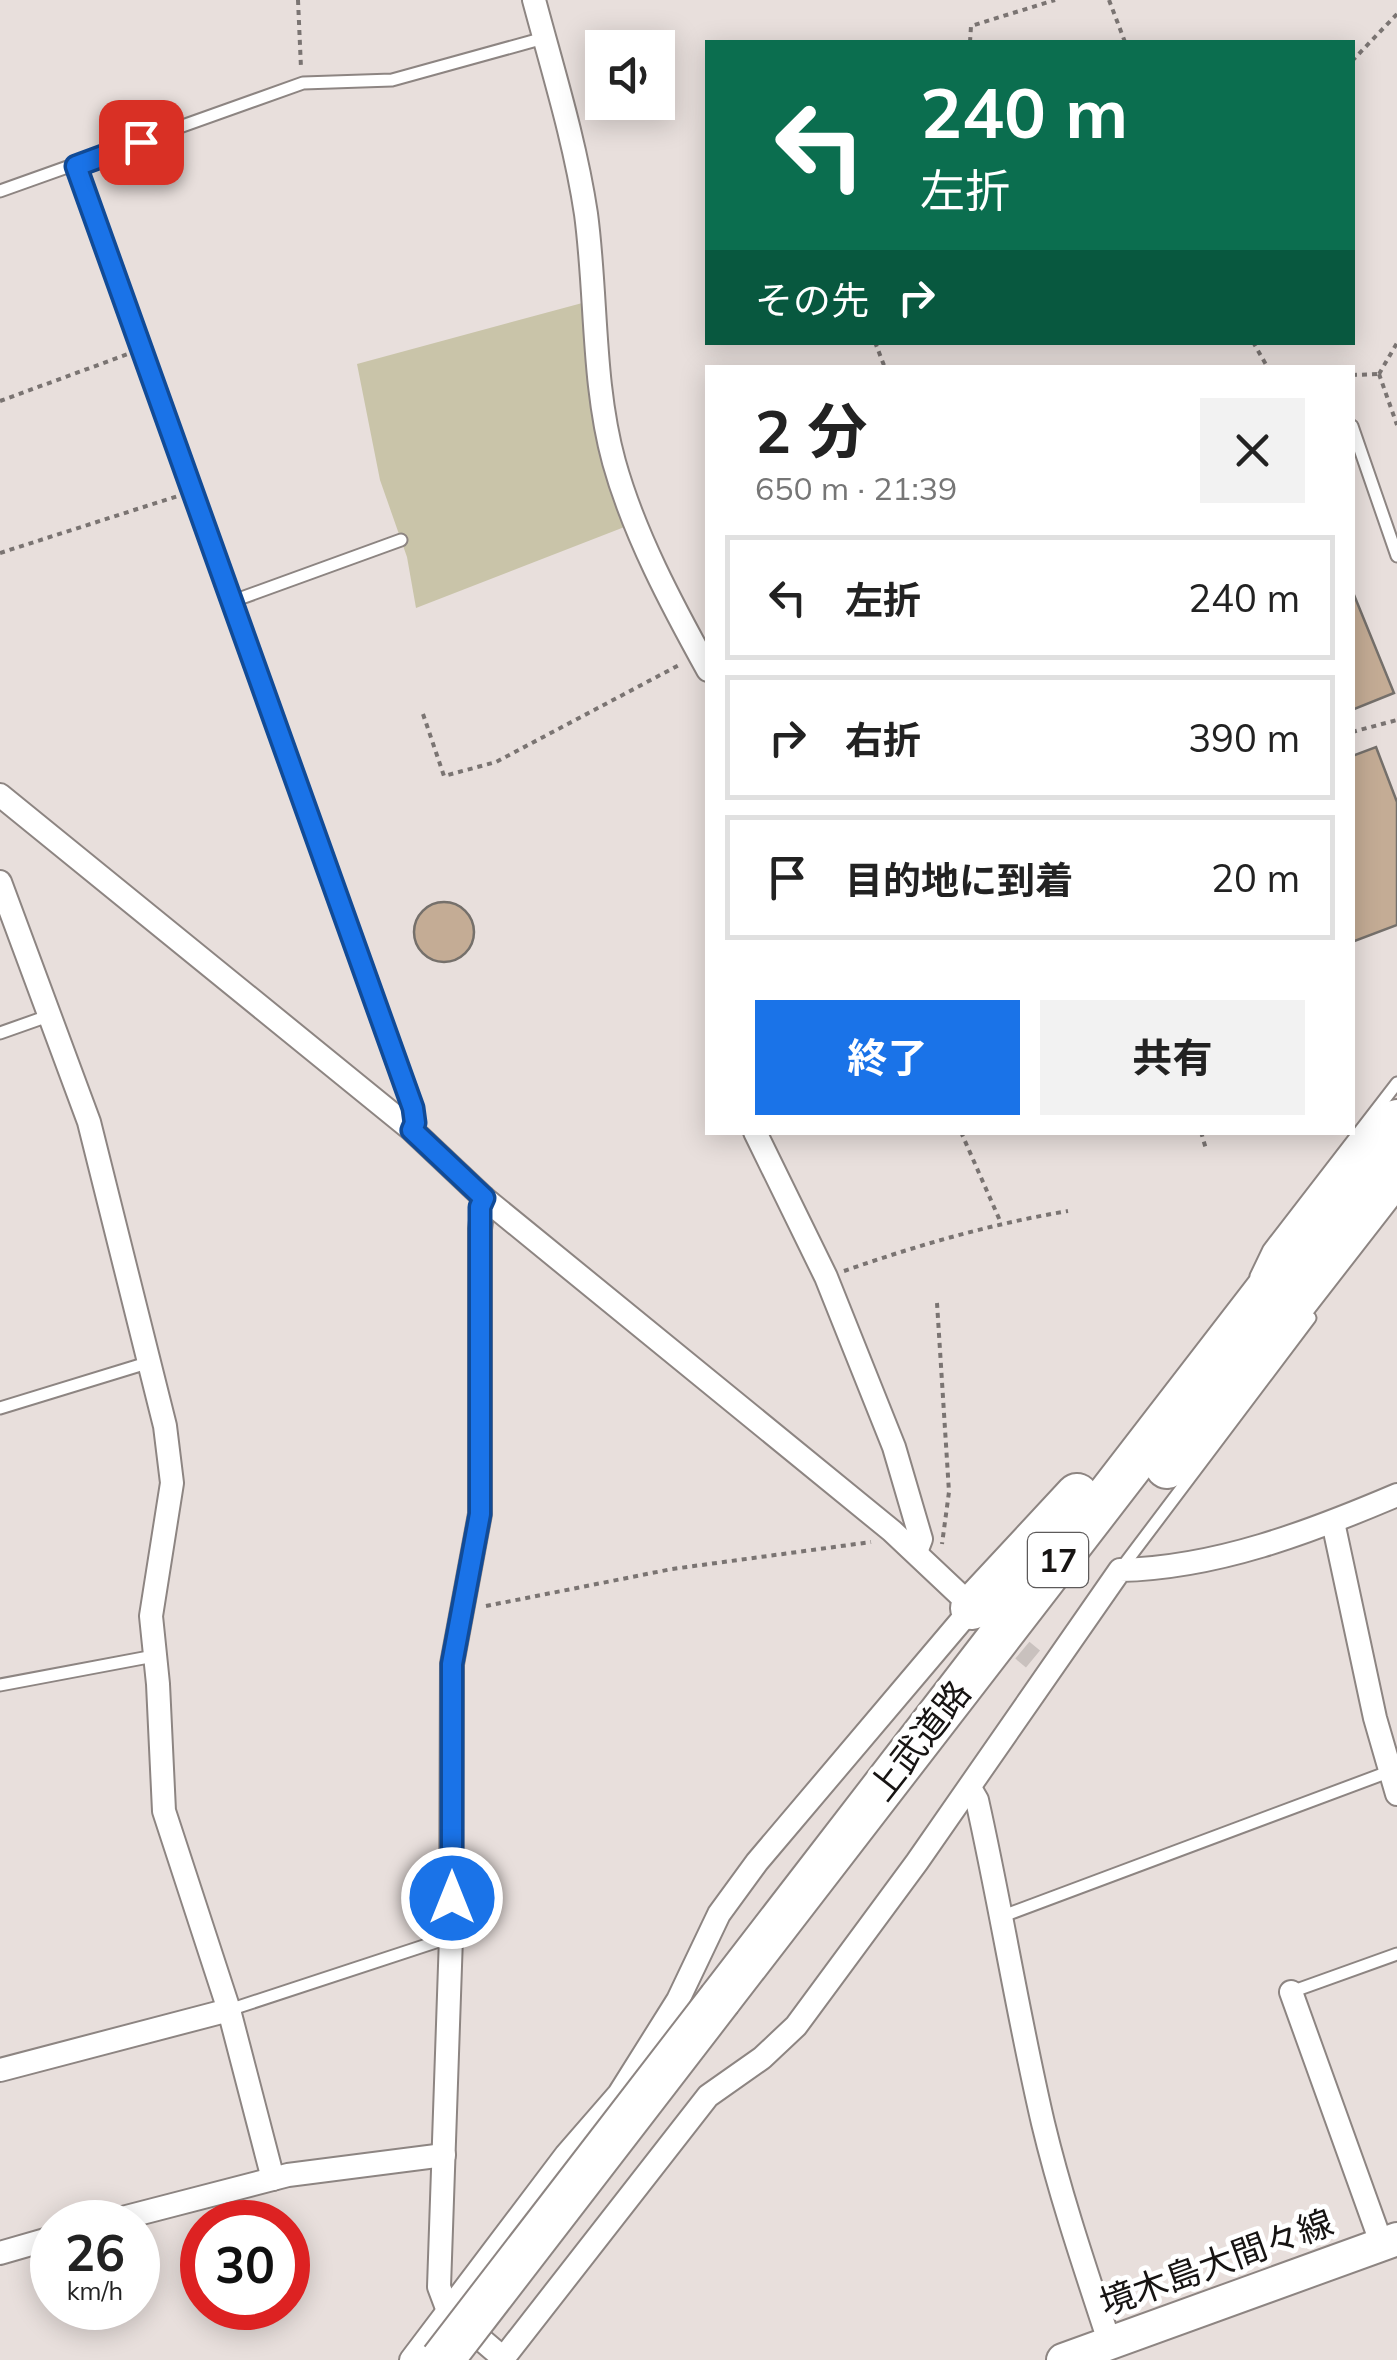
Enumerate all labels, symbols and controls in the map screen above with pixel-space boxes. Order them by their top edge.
map controls [585,30,675,120]
button: sound [585,30,675,120]
text: 240 m [920,68,1128,156]
icon: left [755,80,885,210]
pin [99,100,184,185]
icon: arrive [114,115,169,170]
text: 左折 [920,162,1010,218]
icon: right [889,270,944,325]
text: その先 [755,276,869,324]
text: 2 分 [755,393,867,468]
button: close [1200,398,1305,503]
text: 650 m · 21:39 [755,468,957,508]
icon: left [760,570,815,625]
text: 240 m [1188,574,1300,622]
text: 左折 [845,576,921,624]
icon: right [760,710,815,765]
text: 390 m [1188,714,1300,762]
text: 右折 [845,716,921,764]
icon: arrive [760,850,815,905]
text: 20 m [1211,854,1300,902]
text: 目的地に到着 [845,856,1073,904]
button: 終了 [755,1000,1020,1115]
button: 共有 [1040,1000,1305,1115]
road number: 17 [1028,1533,1088,1587]
street label: 上武道路 [859,1671,979,1809]
position arrow [400,1846,504,1950]
street label: 境木島大間々線 [1093,2199,1339,2325]
speed limit sign: 30 [180,2200,310,2330]
text: 26 [65,2221,125,2284]
text: km/h [67,2275,123,2306]

